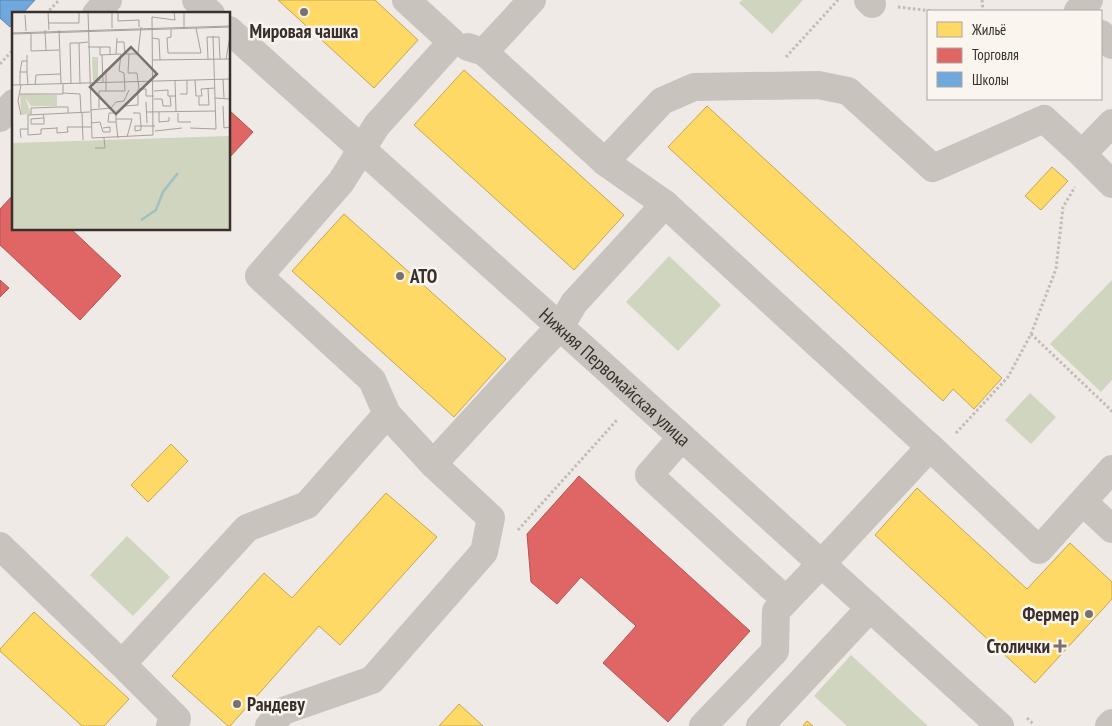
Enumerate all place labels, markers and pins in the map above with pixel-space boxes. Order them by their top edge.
marker: Мировая чашка [298,6,310,18]
place label: Мировая чашка [250,19,359,43]
place label: АТО [409,264,437,288]
marker: АТО [394,270,406,282]
place label: Фермер [1022,602,1080,626]
marker: Фермер [1083,608,1095,620]
place label: Столички [986,634,1050,658]
marker: Столички [1054,640,1066,652]
place label: Рандеву [247,692,305,716]
marker: Рандеву [231,698,243,710]

